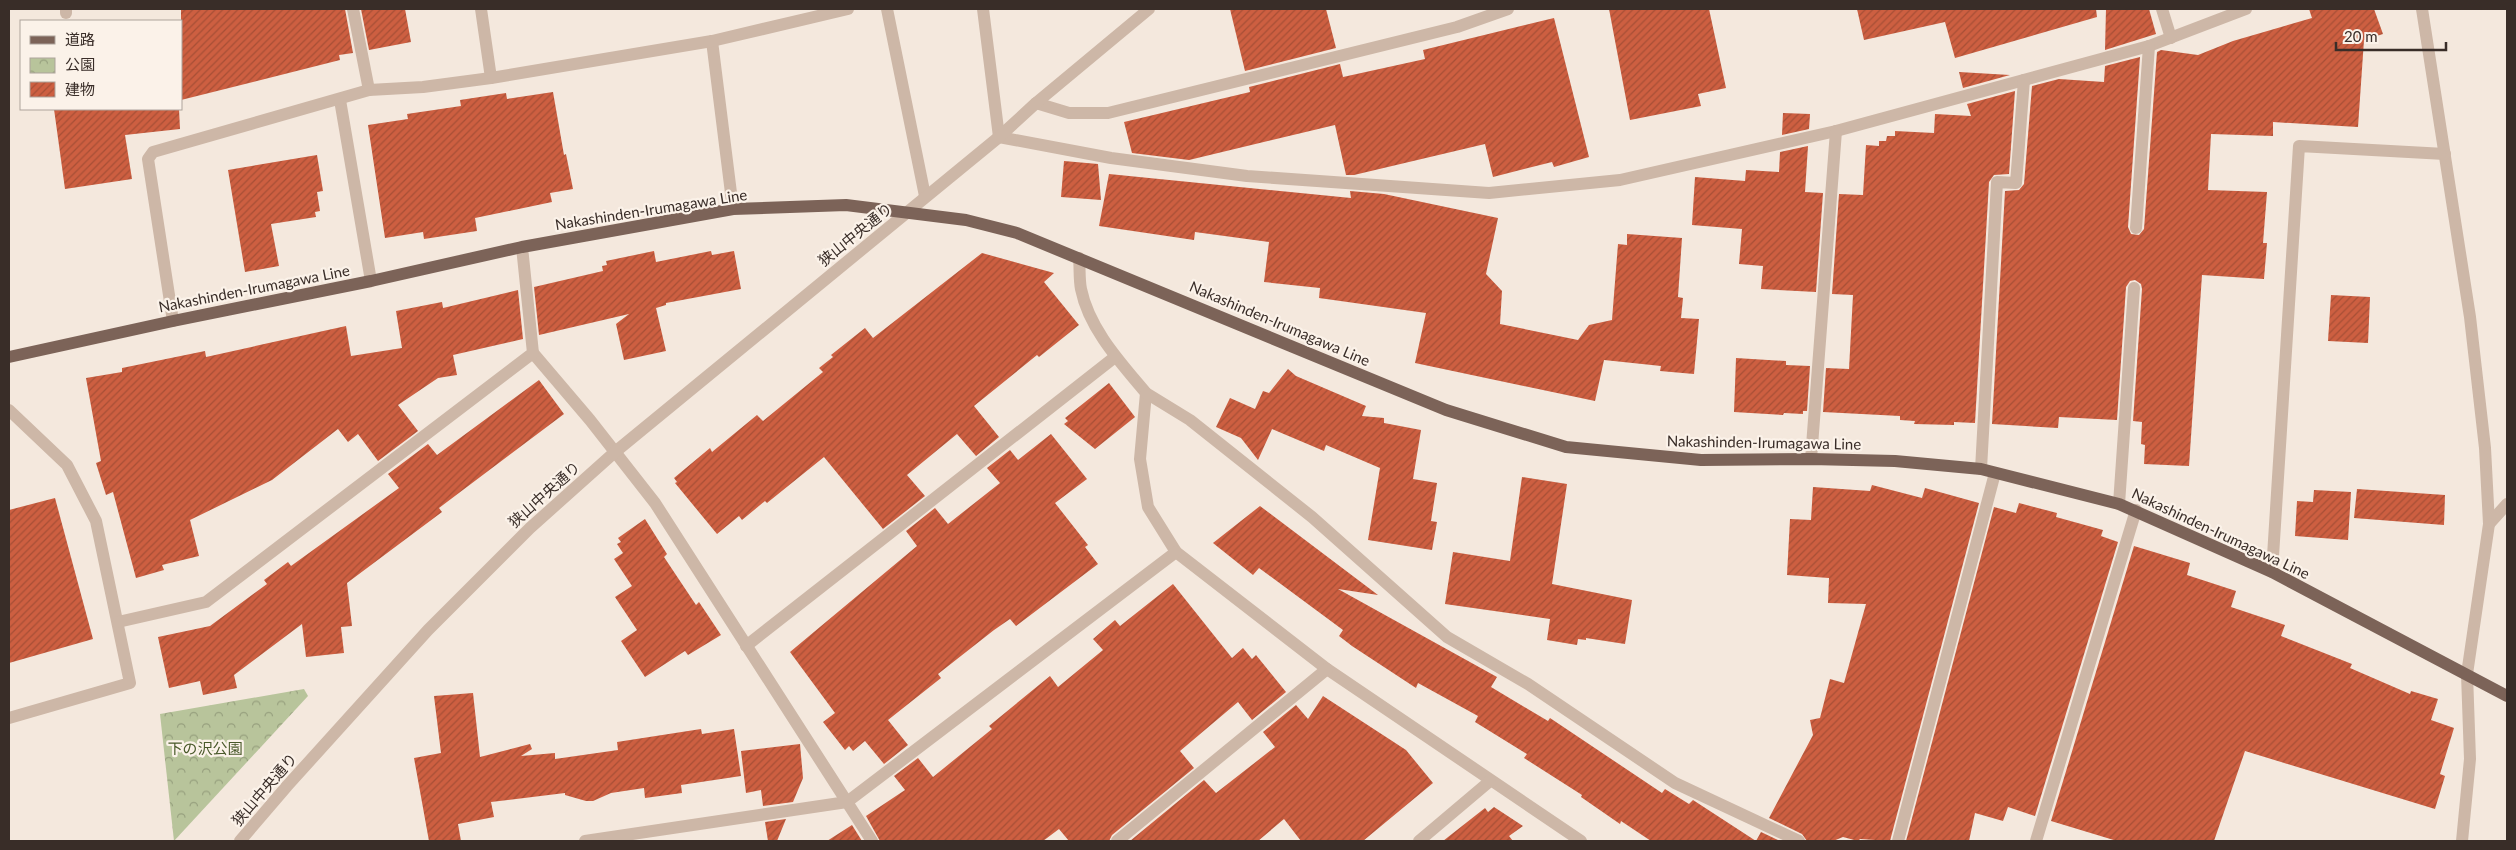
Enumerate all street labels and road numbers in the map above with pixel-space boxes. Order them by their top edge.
street label: Nakashinden-Irumagawa Line [554,185,748,233]
street label: 狭山中央通り [814,199,896,269]
street label: Nakashinden-Irumagawa Line [157,261,351,315]
street label: Nakashinden-Irumagawa Line [1187,277,1373,369]
street label: Nakashinden-Irumagawa Line [1667,431,1861,453]
street label: 狭山中央通り [505,457,583,531]
street label: Nakashinden-Irumagawa Line [2129,484,2313,582]
street label: 狭山中央通り [228,749,300,829]

